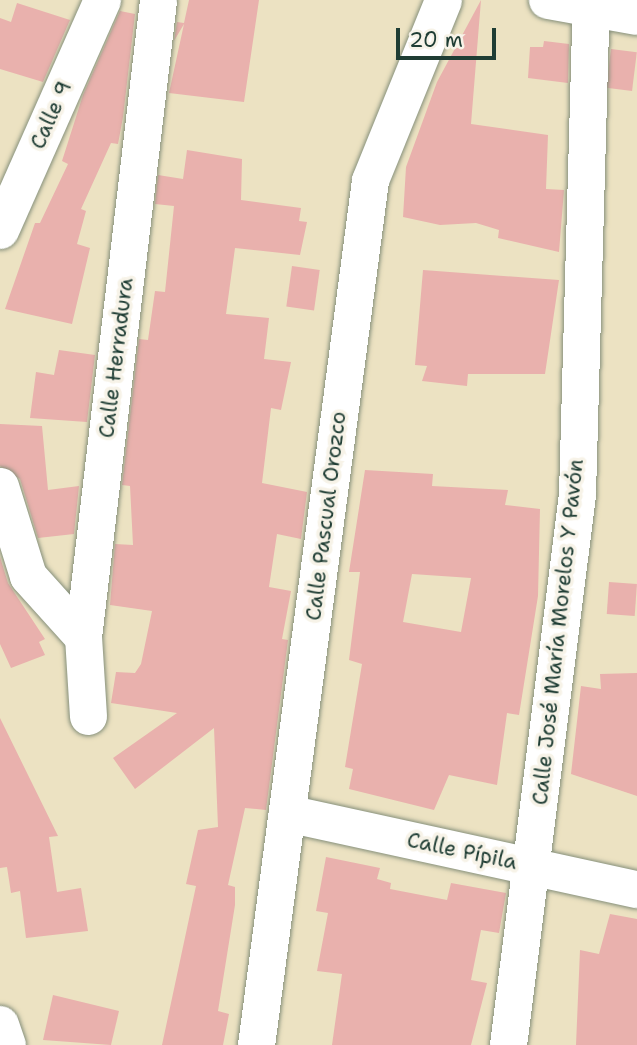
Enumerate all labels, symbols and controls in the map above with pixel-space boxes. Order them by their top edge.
scale bar [399,14,499,58]
text: 20 m [409,26,463,54]
street label: Calle 9 [25,77,77,153]
street label: Calle Herradura [94,277,138,439]
street label: Calle Pascual Orozco [301,410,351,622]
street label: Calle José María Morelos Y Pavón [527,458,589,806]
street label: Calle Pípila [405,827,519,875]

